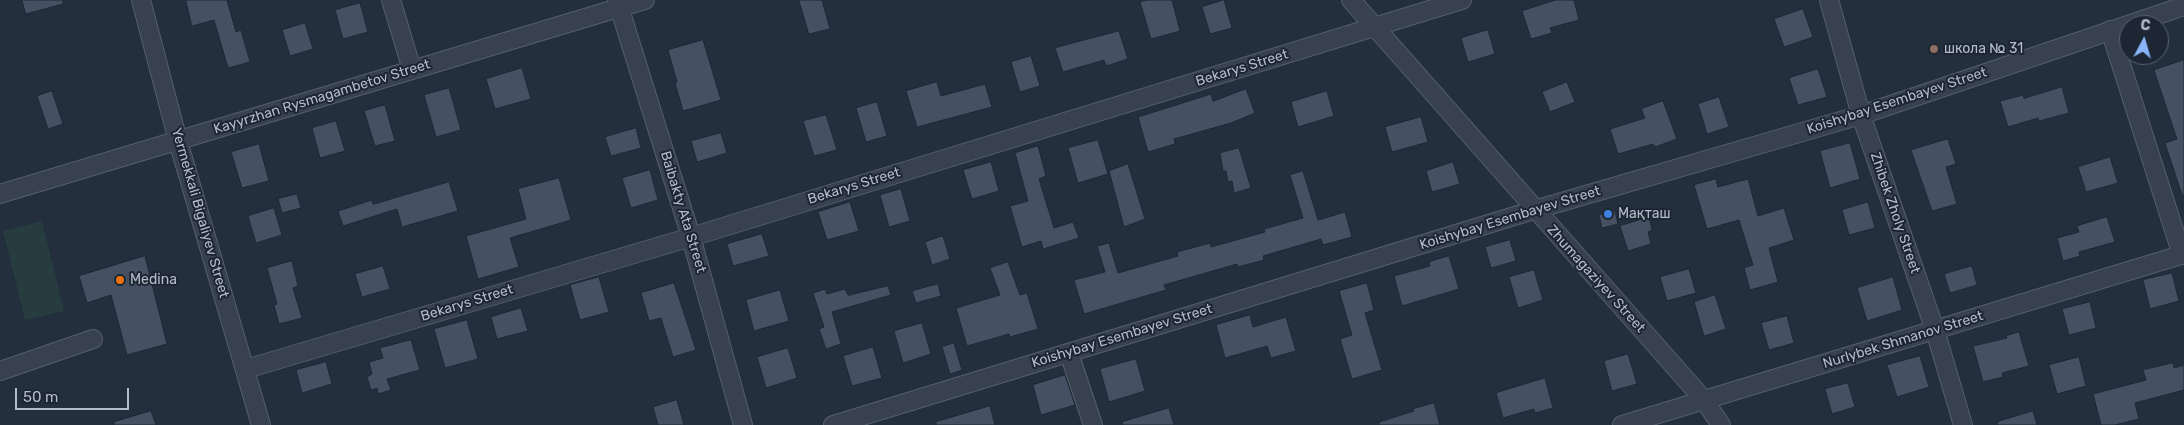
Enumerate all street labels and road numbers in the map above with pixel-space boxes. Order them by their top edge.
street label: Bekarys Street [1194,46,1290,90]
street label: Kayyrzhan Rysmagambetov Street [212,56,432,138]
street label: Koishybay Esembayev Street [1805,64,1989,138]
street label: Yermekkali Bigaliyev Street [168,126,232,300]
street label: Baibakty Ata Street [656,149,710,275]
street label: Zhibek Zholy Street [1866,150,1924,276]
street label: Bekarys Street [806,164,902,208]
street label: Koishybay Esembayev Street [1418,182,1602,254]
street label: Zhumagaziyev Street [1543,222,1649,336]
street label: Bekarys Street [419,281,515,325]
street label: Koishybay Esembayev Street [1030,300,1214,372]
street label: Nurlybek Shmanov Street [1821,308,1985,372]

